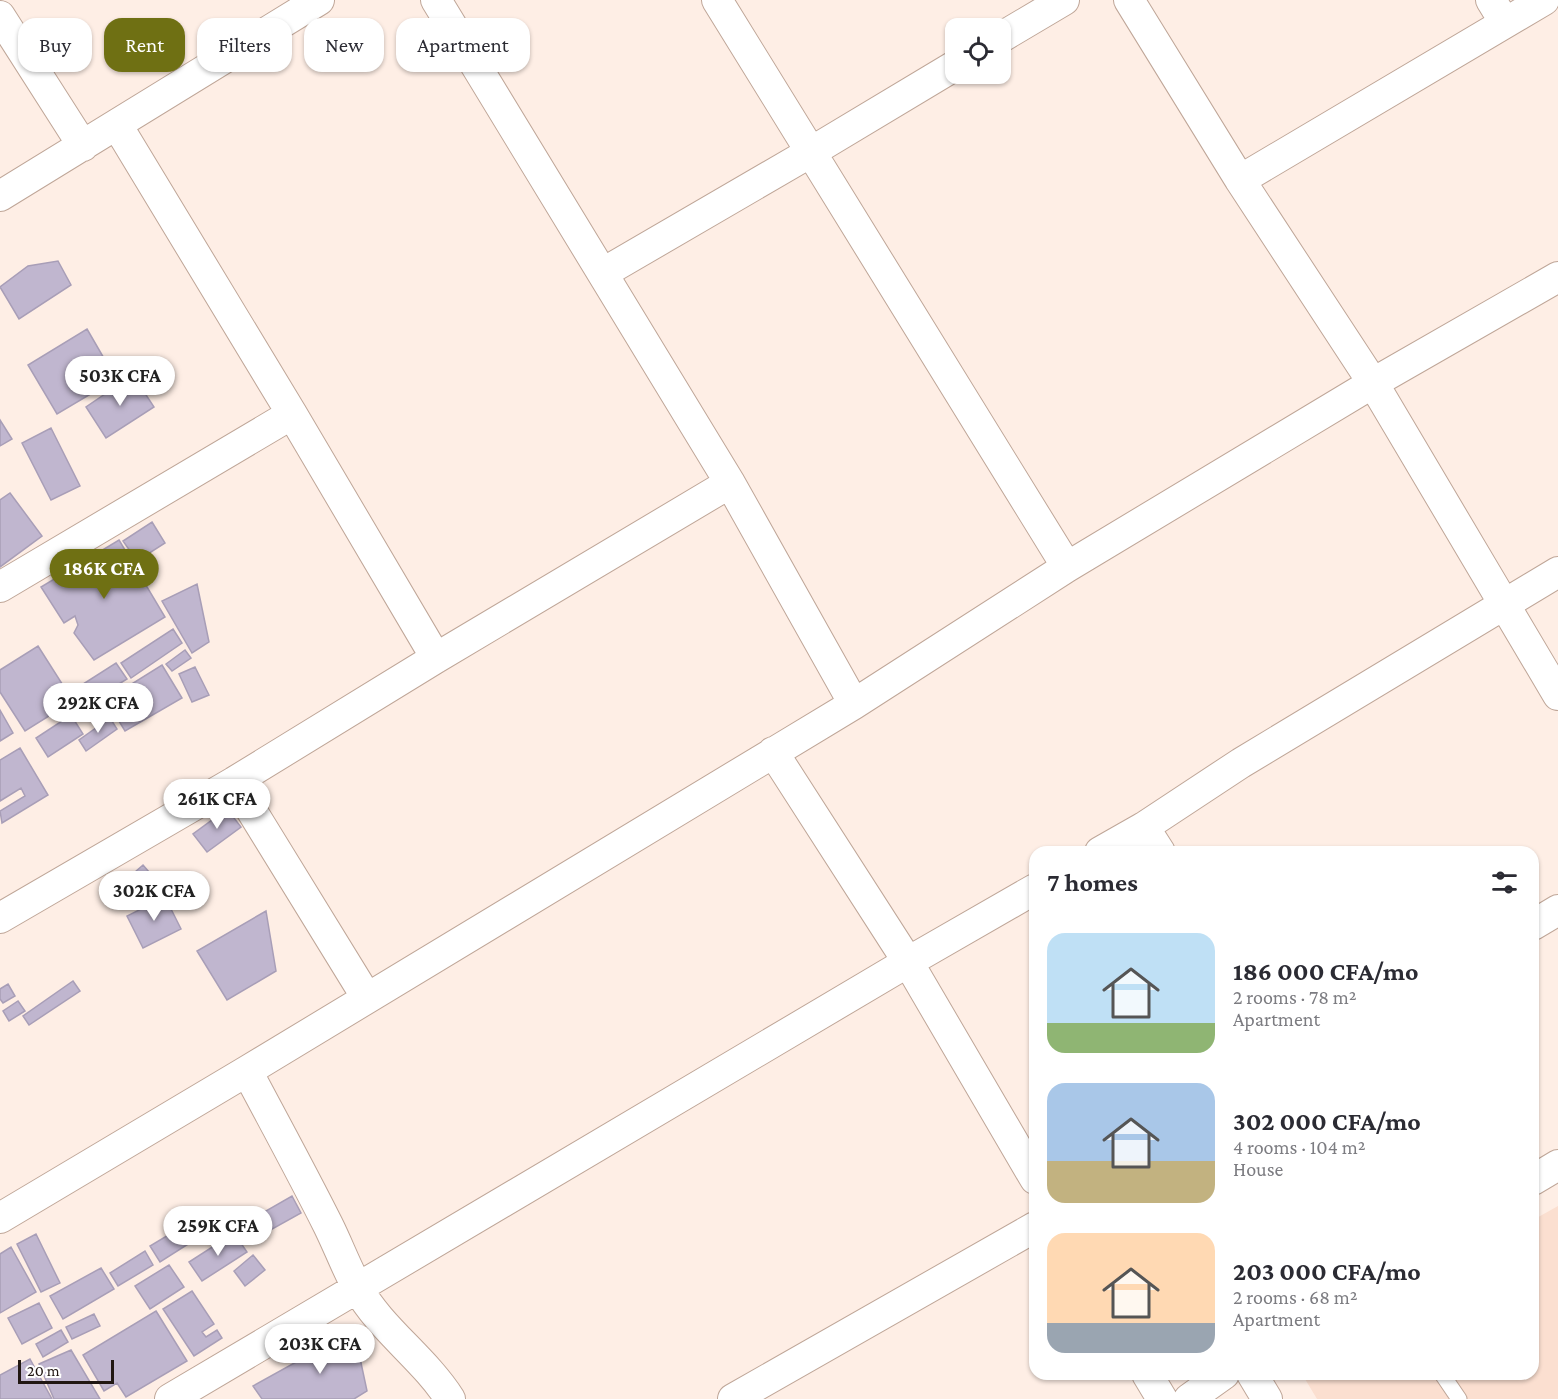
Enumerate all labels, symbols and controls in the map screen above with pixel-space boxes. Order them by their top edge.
chip: Buy [18,18,92,72]
chip: Rent [104,18,185,72]
chip: Filters [197,18,292,72]
chip: New [304,18,384,72]
chip: Apartment [396,18,530,72]
map controls [945,18,1011,84]
button: locate [945,18,1011,84]
pin: 503K CFA [58,356,182,407]
text: 503K CFA [79,364,161,386]
pin: 186K CFA [42,549,166,600]
text: 186K CFA [64,557,144,579]
pin: 292K CFA [36,683,160,734]
text: 292K CFA [57,691,139,713]
pin: 261K CFA [155,779,279,830]
text: 261K CFA [177,787,257,809]
icon: filters [1488,866,1521,899]
text: 7 homes [1047,868,1138,897]
pin: 302K CFA [92,871,216,922]
text: 302K CFA [113,879,195,901]
icon: home [1095,957,1167,1029]
text: 186 000 CFA/mo [1233,957,1418,986]
text: 2 rooms · 78 m² [1233,986,1357,1008]
text: Apartment [1233,1008,1320,1030]
icon: home [1095,1107,1167,1179]
text: 302 000 CFA/mo [1233,1107,1421,1136]
text: 4 rooms · 104 m² [1233,1136,1366,1158]
text: House [1233,1158,1283,1180]
pin: 259K CFA [156,1206,280,1257]
text: 259K CFA [177,1214,259,1236]
icon: home [1095,1257,1167,1329]
text: 203 000 CFA/mo [1233,1257,1421,1286]
text: 2 rooms · 68 m² [1233,1286,1358,1308]
text: Apartment [1233,1308,1320,1330]
pin: 203K CFA [258,1324,382,1375]
text: 203K CFA [279,1332,361,1354]
scale bar [18,1357,114,1384]
text: 20 m [27,1362,60,1379]

